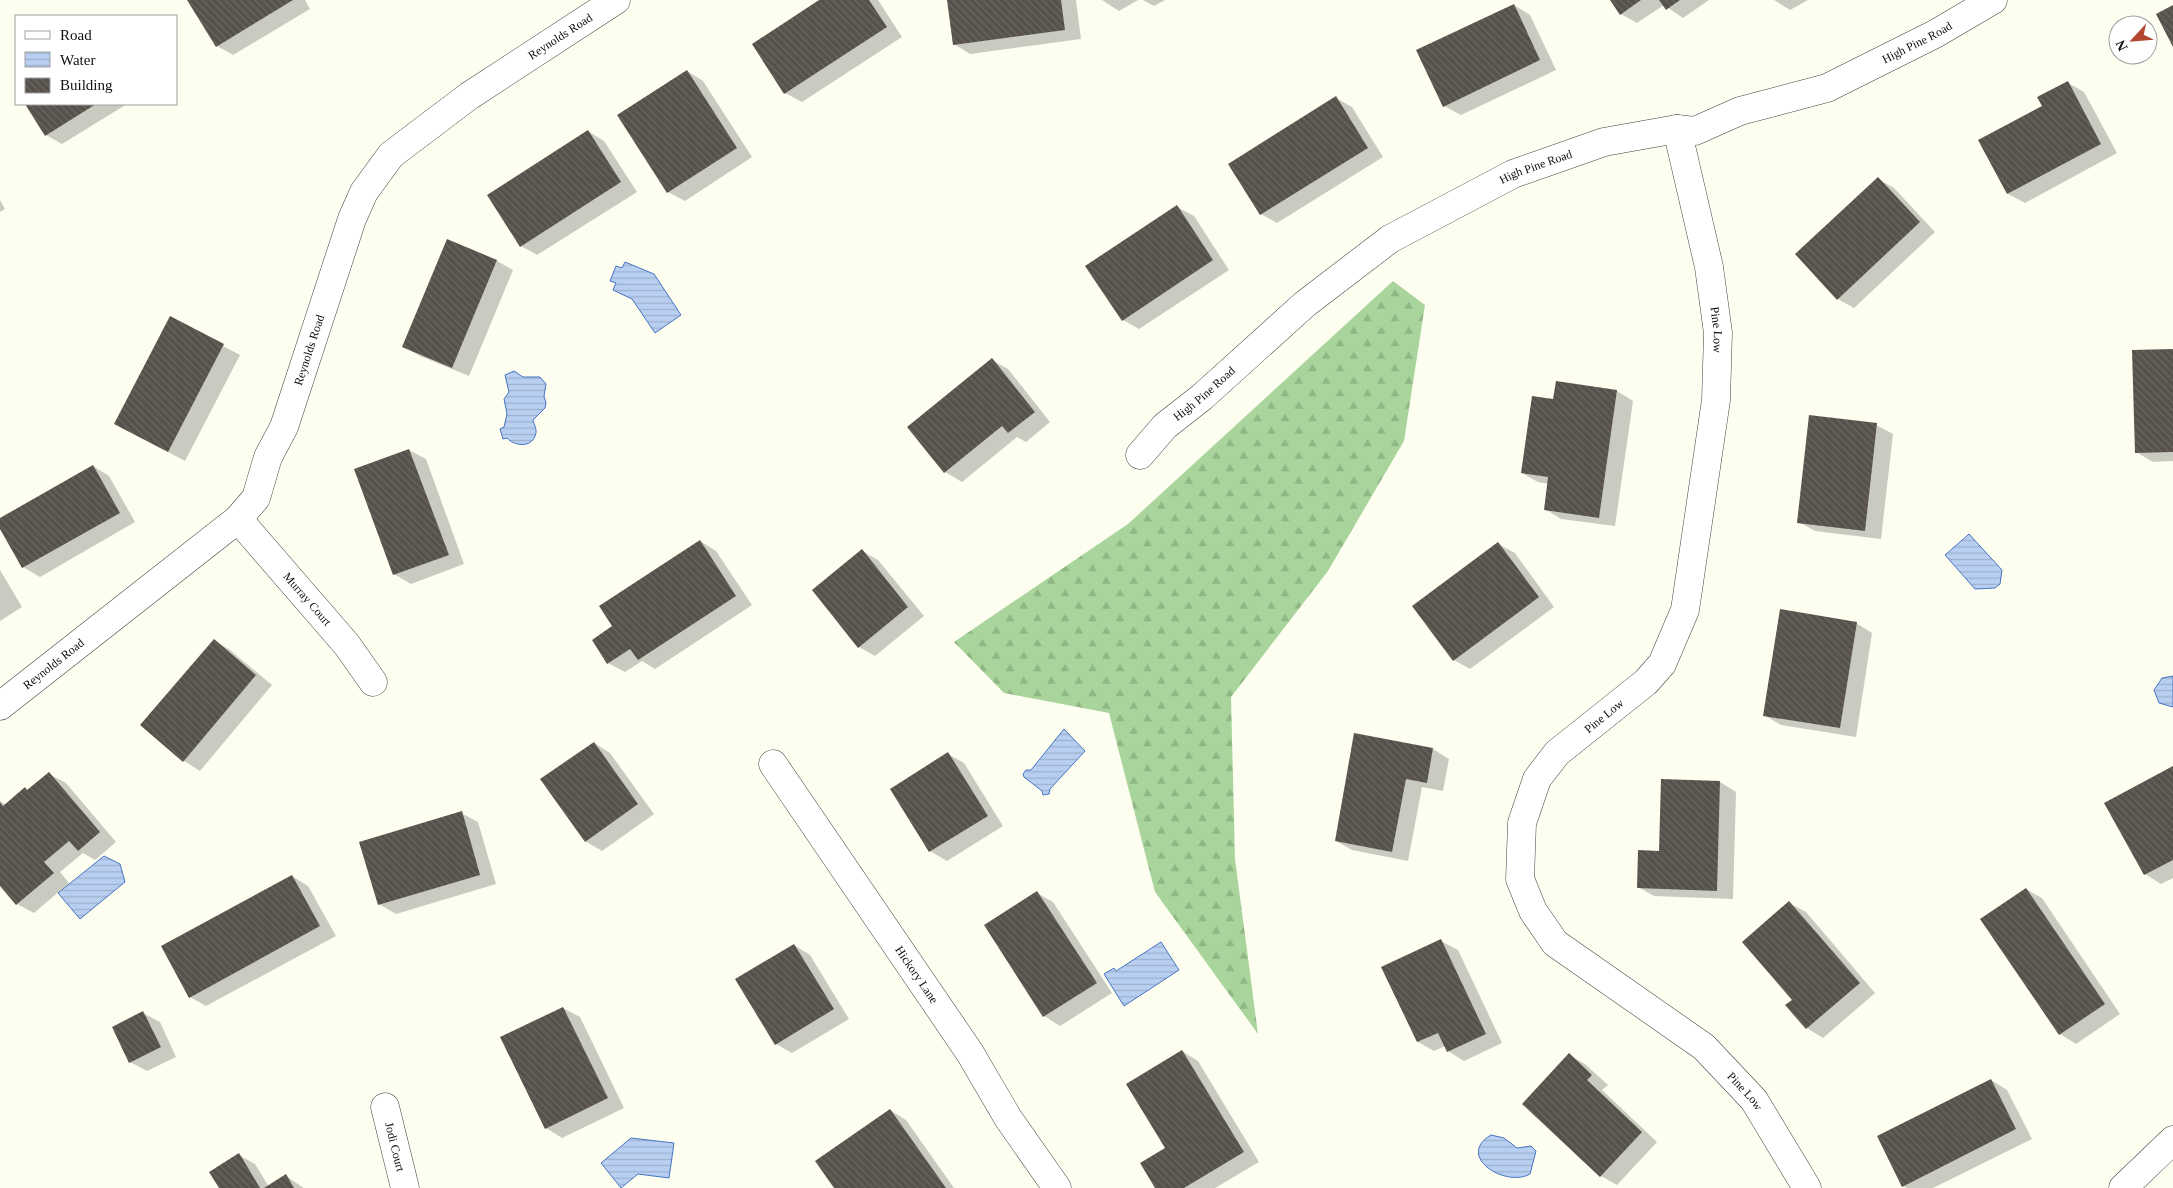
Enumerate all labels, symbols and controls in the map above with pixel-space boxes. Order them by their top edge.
street label: Reynolds Road [526,10,595,62]
legend [15,15,178,105]
north arrow [2108,15,2158,65]
street label: High Pine Road [1880,19,1954,66]
text: Road [60,27,92,43]
text: N [2113,38,2131,53]
text: Water [60,52,95,68]
text: Building [60,77,113,93]
street label: High Pine Road [1497,147,1574,187]
street label: Pine Low [1707,306,1725,353]
street label: Reynolds Road [291,313,327,387]
street label: High Pine Road [1170,364,1238,424]
street label: Murray Court [280,569,335,629]
street label: Reynolds Road [20,636,87,692]
street label: Pine Low [1582,696,1627,736]
street label: Hickory Lane [892,943,941,1006]
street label: Pine Low [1724,1069,1766,1113]
street label: Jodi Court [382,1121,408,1174]

